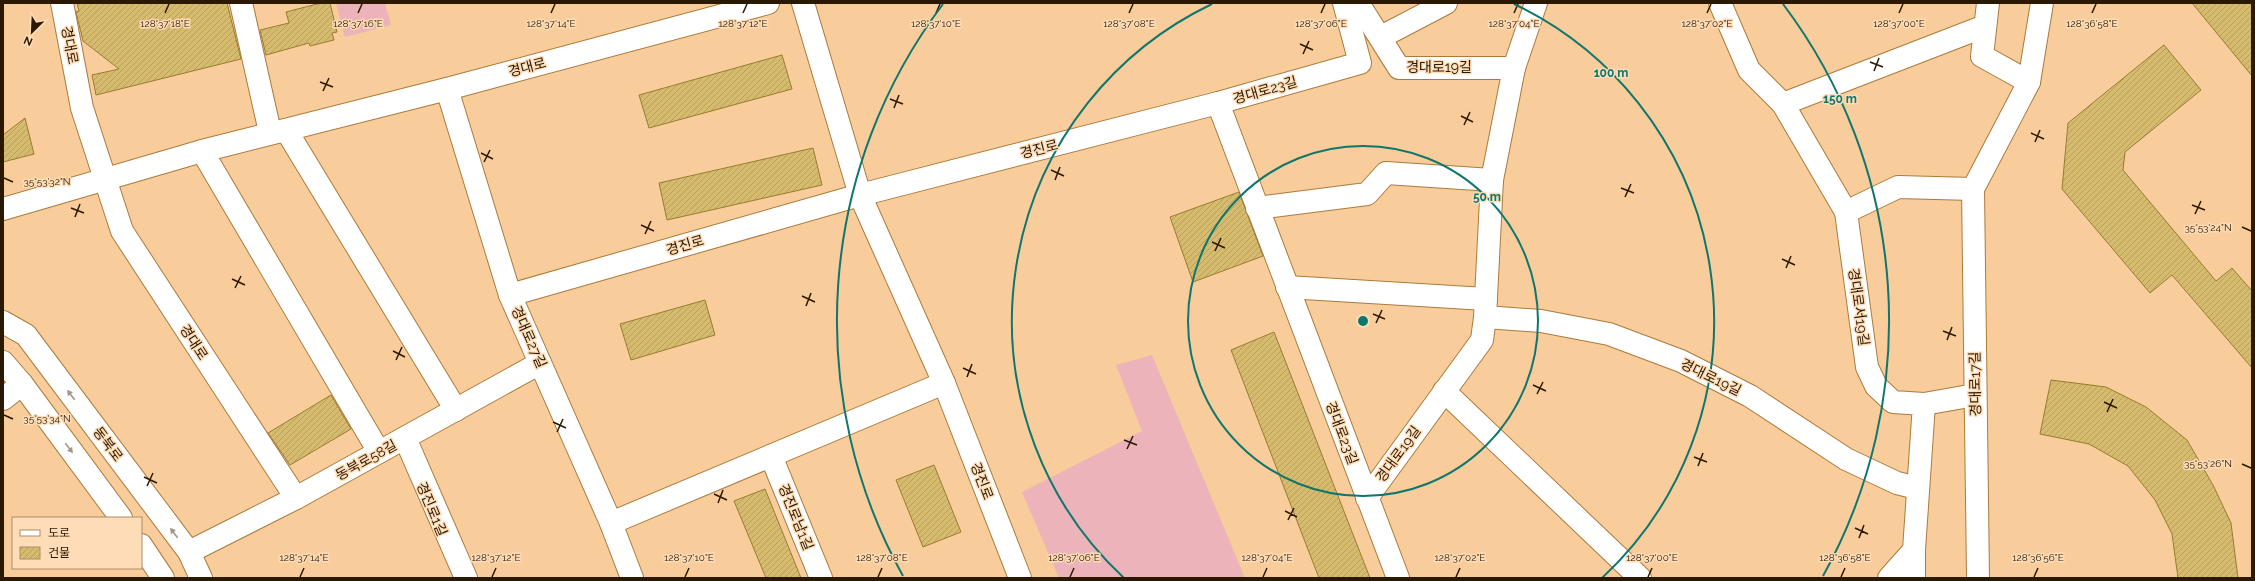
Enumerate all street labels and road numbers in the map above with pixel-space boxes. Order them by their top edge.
street label: 경대로 [58,25,82,66]
street label: 경대로 [506,54,548,80]
street label: 경대로19길 [1406,59,1472,75]
street label: 경대로23길 [1231,73,1299,107]
street label: 경진로 [1018,137,1060,161]
street label: 경진로 [664,232,706,258]
street label: 경대로서19길 [1846,267,1872,347]
street label: 경대로27길 [508,303,550,371]
street label: 경대로 [177,321,211,363]
street label: 경대로17길 [1966,351,1984,417]
street label: 경대로19길 [1678,355,1744,399]
street label: 경대로23길 [1323,399,1361,467]
street label: 경대로19길 [1372,423,1424,485]
street label: 동북로 [90,424,126,464]
street label: 동북로58길 [333,437,399,483]
street label: 경진로 [968,460,996,502]
street label: 경진로1길 [413,479,451,539]
street label: 경진로남1길 [775,481,817,553]

